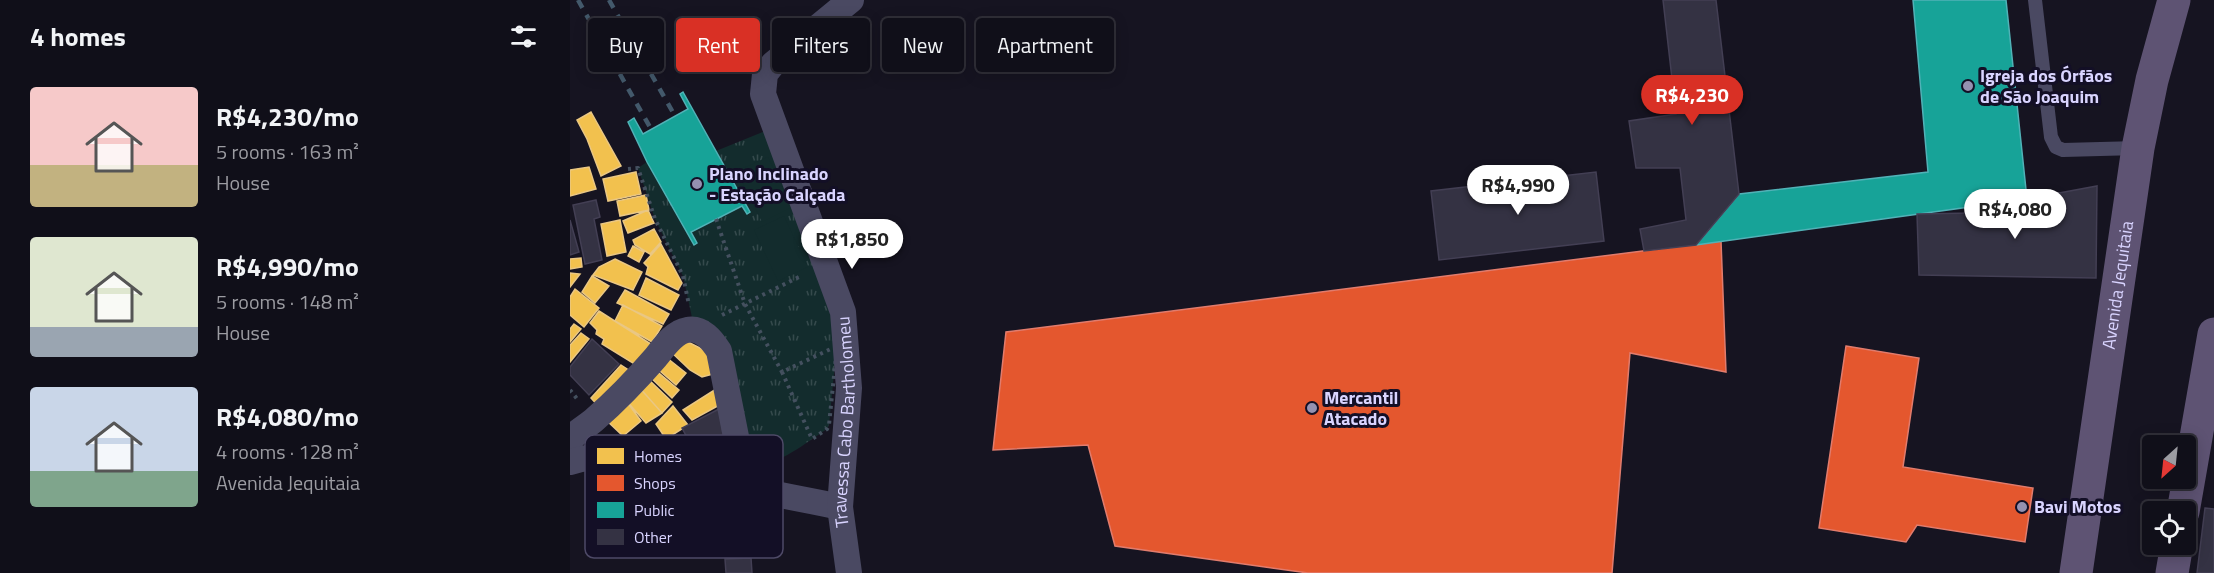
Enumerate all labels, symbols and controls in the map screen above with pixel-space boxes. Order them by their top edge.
text: 4 homes [30,17,126,56]
chip: Buy [588,18,664,72]
chip: Rent [676,18,760,72]
chip: Filters [772,18,870,72]
chip: New [882,18,964,72]
chip: Apartment [976,18,1114,72]
icon: filters [507,20,540,53]
place label: Igreja dos Órfãos de São Joaquim [1980,62,2112,110]
pin: R$4,230 [1637,75,1747,126]
text: R$4,230 [1655,79,1729,110]
marker: Igreja dos Órfãos de São Joaquim [1961,79,1975,93]
text: R$4,230/mo [216,97,359,136]
icon: home [78,111,150,183]
text: 5 rooms · 163 m² [216,136,359,167]
place label: Plano Inclinado - Estação Calçada [709,160,845,208]
pin: R$4,990 [1463,165,1573,216]
text: House [216,167,270,198]
text: R$4,990 [1481,169,1555,200]
marker: Plano Inclinado - Estação Calçada [690,177,704,191]
pin: R$4,080 [1960,189,2070,240]
text: R$4,080 [1978,193,2052,224]
pin: R$1,850 [797,219,907,270]
street label: Avenida Jequitaia [2095,219,2140,351]
text: R$1,850 [815,223,889,254]
text: R$4,990/mo [216,247,359,286]
icon: home [78,261,150,333]
text: 5 rooms · 148 m² [216,286,359,317]
street label: Travessa Cabo Bartholomeu [826,315,862,529]
text: House [216,317,270,348]
place label: Mercantil Atacado [1324,384,1398,432]
text: R$4,080/mo [216,397,359,436]
marker: Mercantil Atacado [1305,401,1319,415]
icon: home [78,411,150,483]
legend [585,435,783,558]
north arrow [2142,435,2196,489]
map controls [2142,435,2196,555]
text: 4 rooms · 128 m² [216,436,359,467]
text: Homes [634,444,682,468]
text: Avenida Jequitaia [216,467,360,498]
text: Shops [634,471,676,495]
place label: Bavi Motos [2034,493,2121,520]
text: Public [634,498,675,522]
marker: Bavi Motos [2015,500,2029,514]
button: locate [2142,501,2196,555]
text: Other [634,525,673,549]

